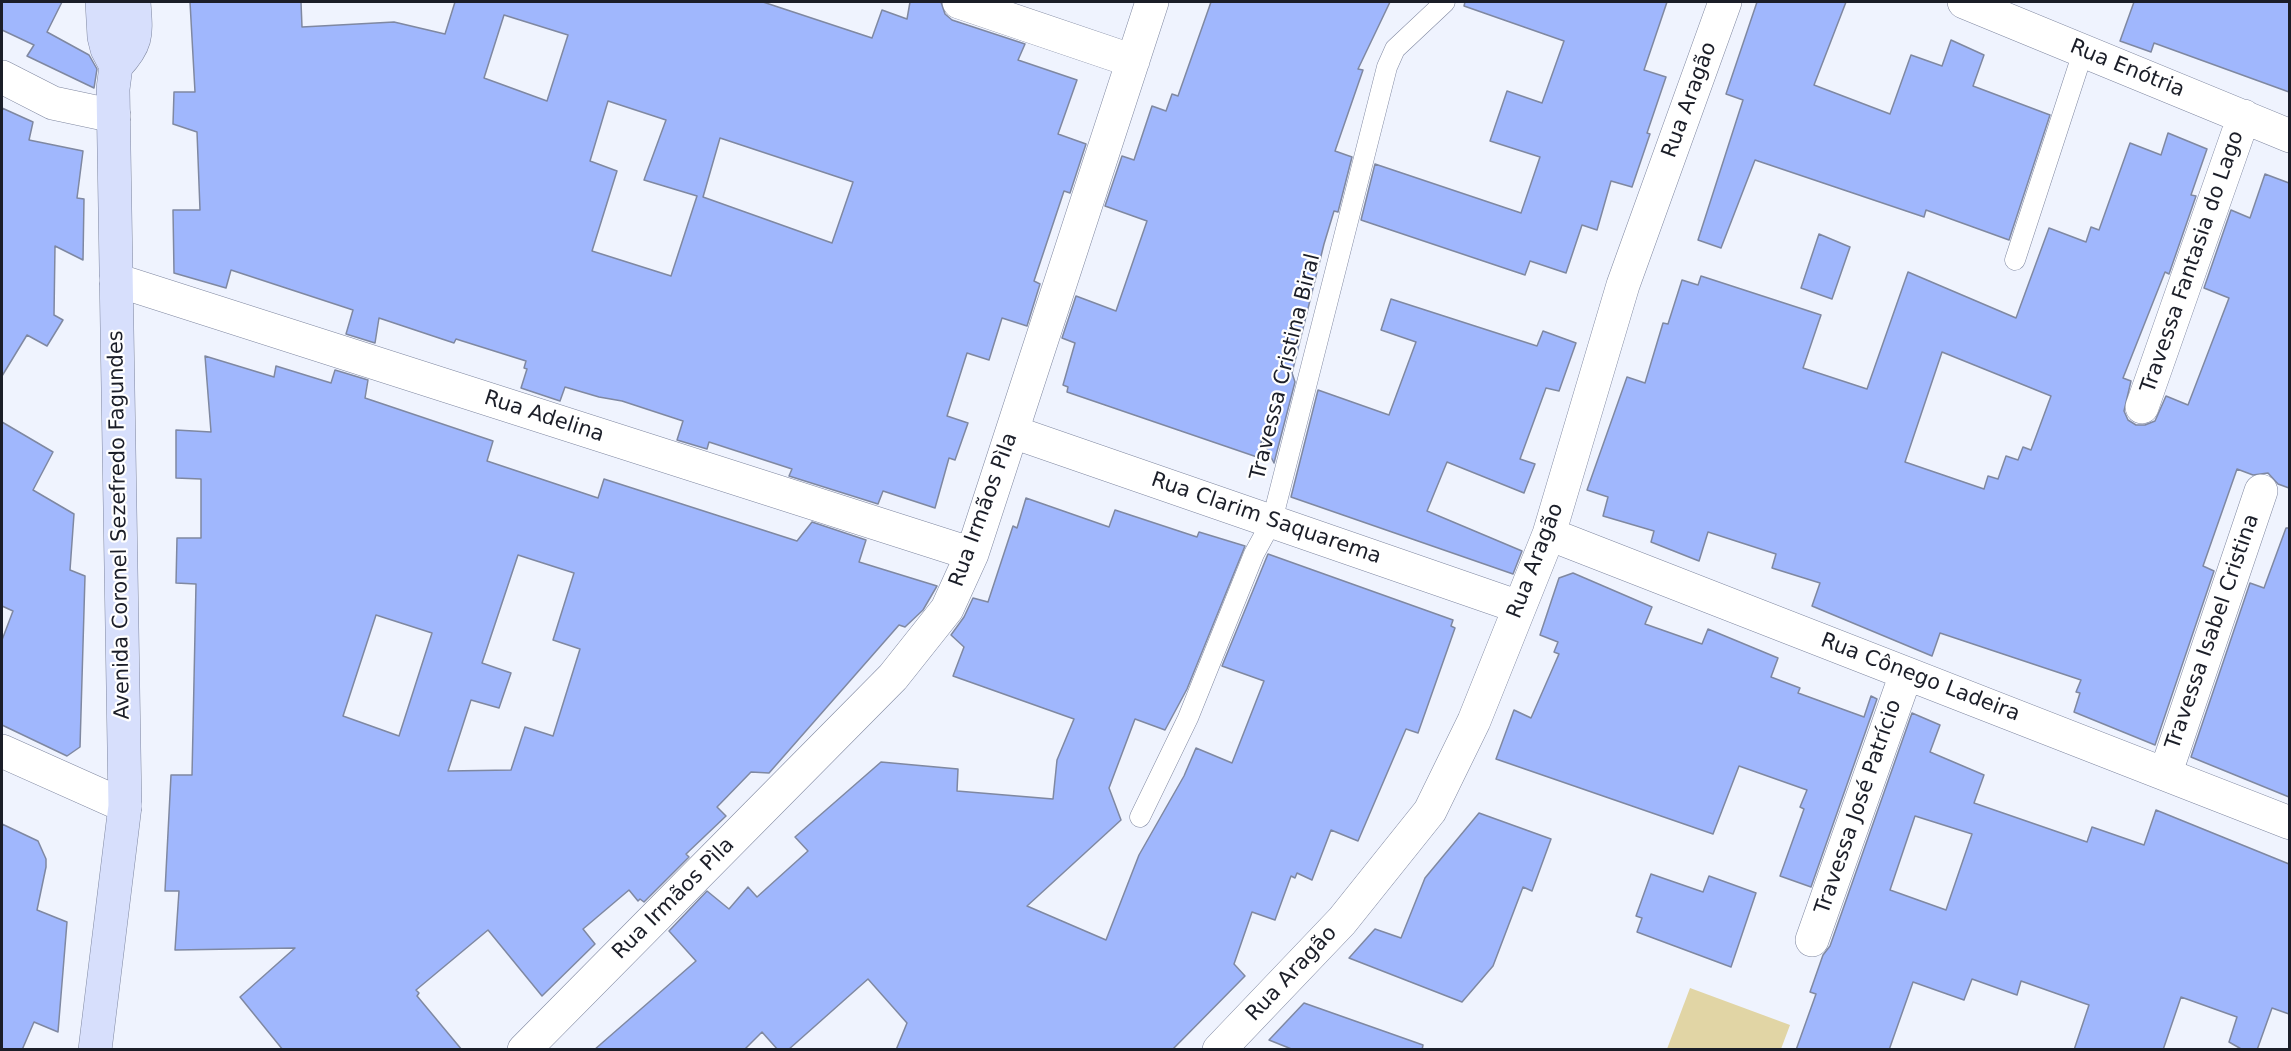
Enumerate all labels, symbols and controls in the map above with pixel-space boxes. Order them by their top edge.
street label: Rua Enótria [2066,35,2188,103]
street label: Rua Aragão [1657,39,1723,161]
street label: Travessa Fantasia do Lago [2136,128,2250,396]
street label: Travessa Cristina Biral [1246,251,1326,483]
street label: Avenida Coronel Sezefredo Fagundes [104,330,136,720]
street label: Rua Adelina [481,386,607,448]
street label: Rua Irmãos Pìla [944,430,1024,590]
street label: Rua Clarim Saquarema [1148,468,1384,570]
street label: Rua Aragão [1502,500,1570,622]
street label: Travessa Isabel Cristina [2161,511,2265,753]
street label: Rua Cônego Ladeira [1817,628,2023,728]
street label: Travessa José Patrício [1810,696,1908,918]
street label: Rua Irmãos Pìla [608,833,740,965]
street label: Rua Aragão [1241,921,1343,1027]

